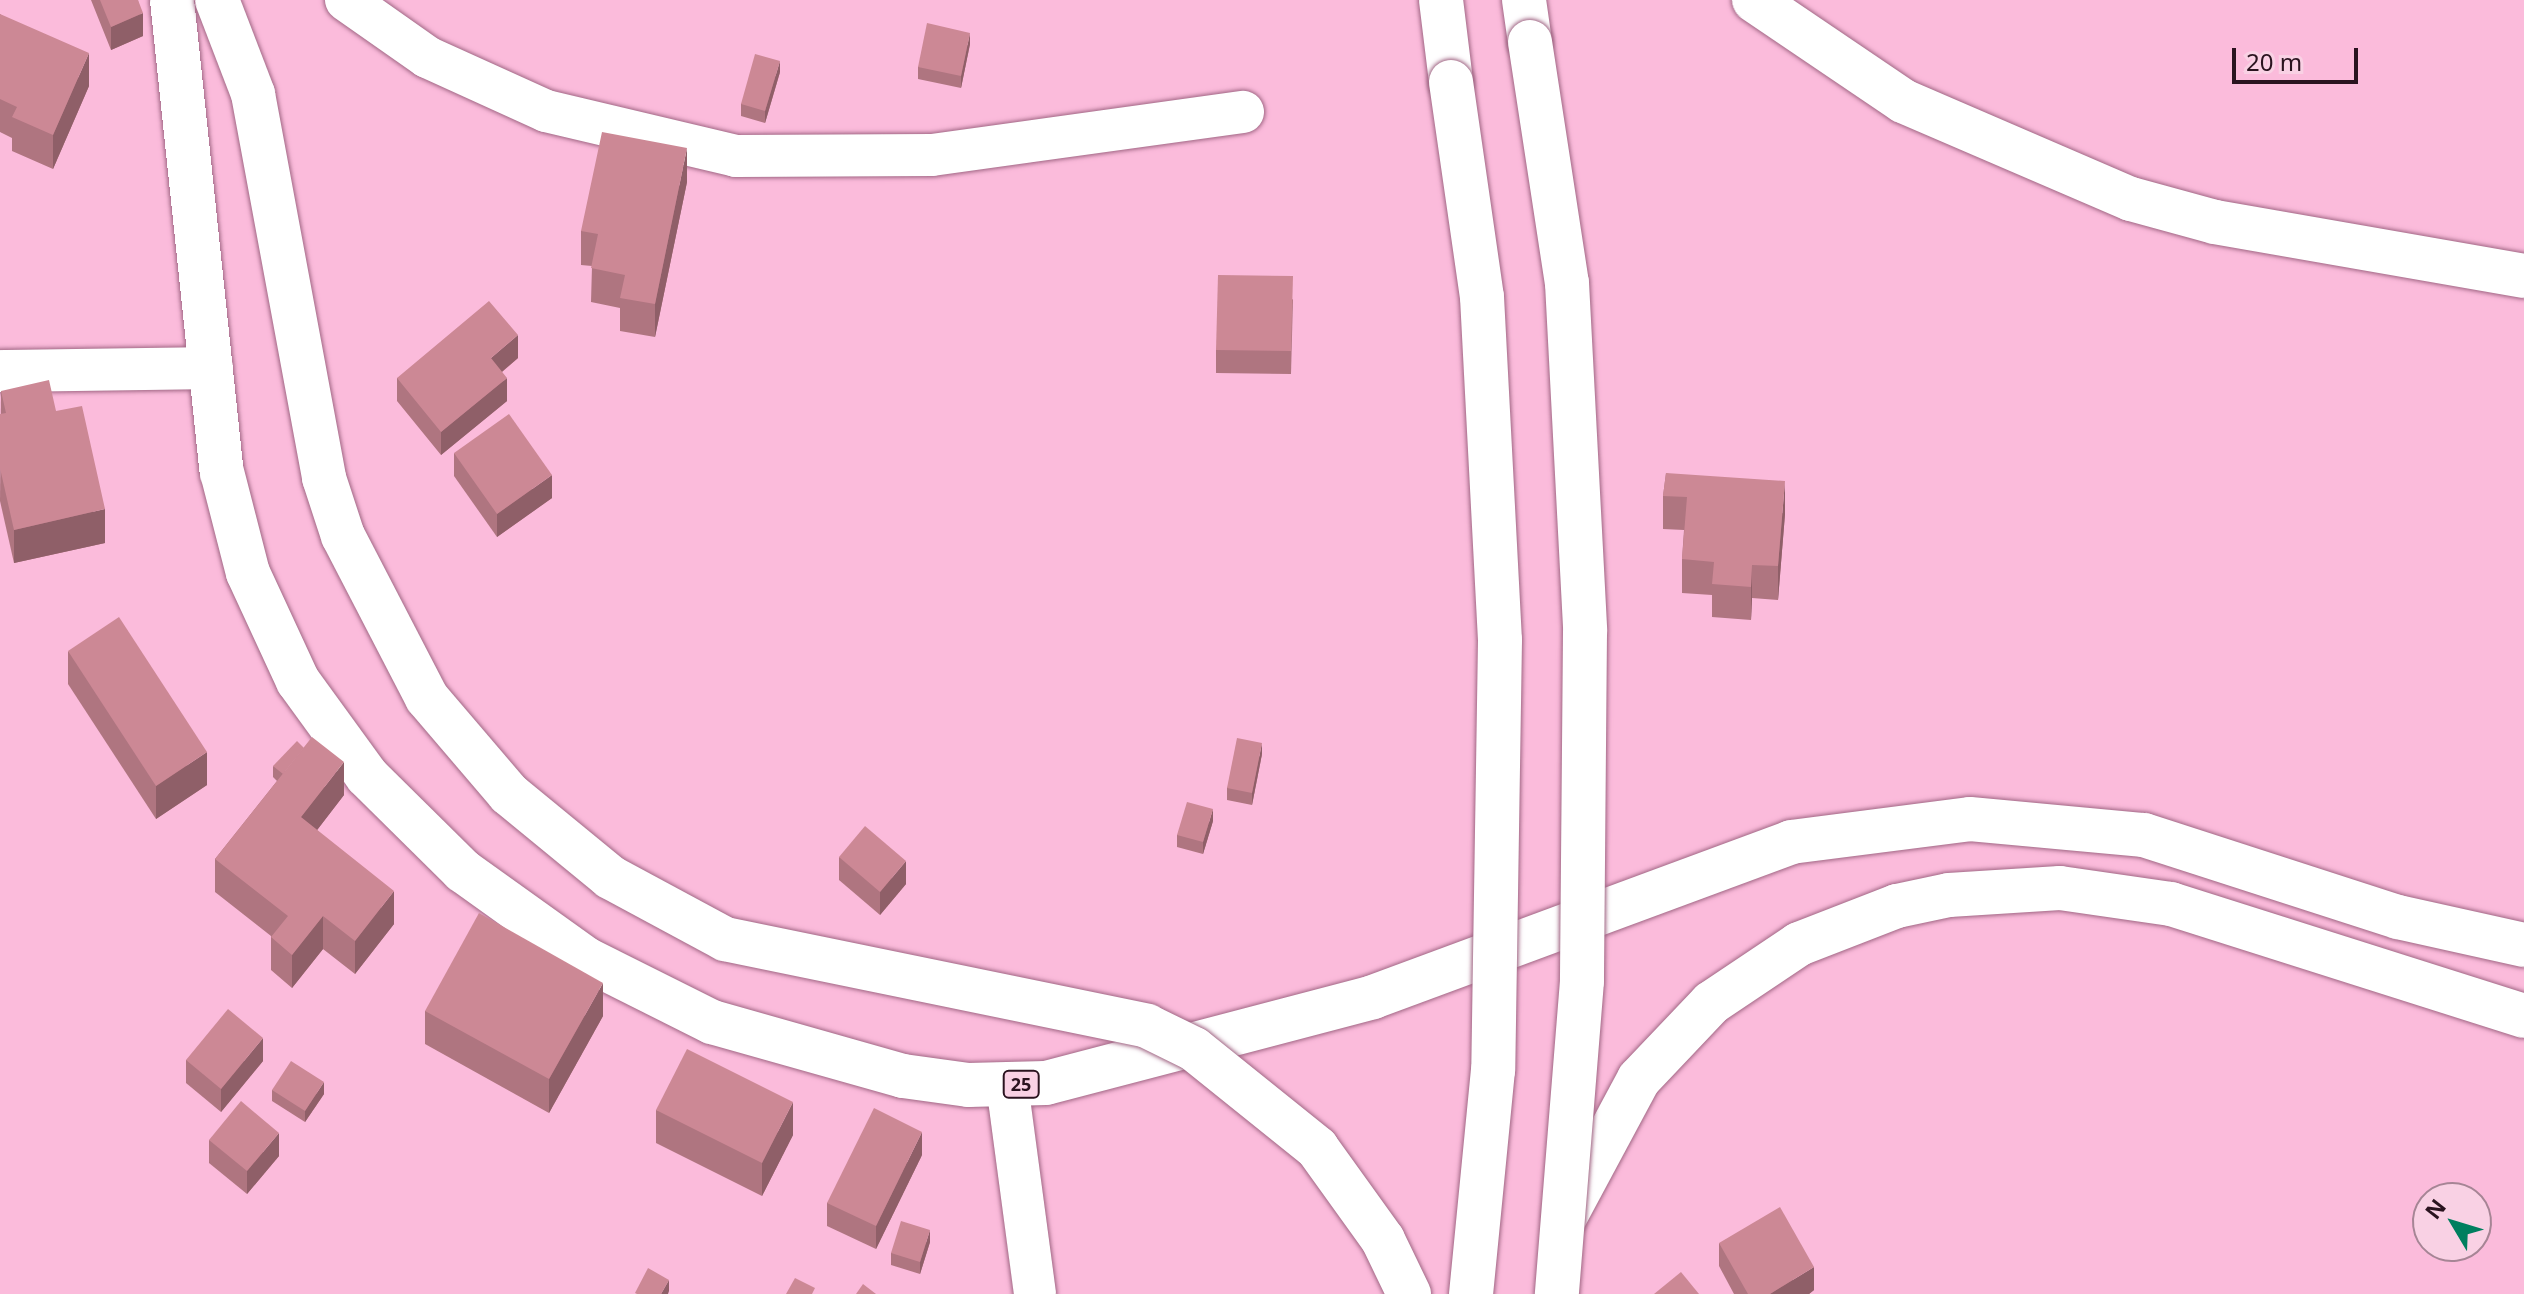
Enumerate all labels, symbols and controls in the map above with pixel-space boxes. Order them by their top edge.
scale bar [2236,32,2362,82]
text: 20 m [2246,45,2302,78]
road number: 25 [1001,1070,1041,1098]
north arrow [2412,1182,2492,1262]
text: N [2417,1192,2452,1225]

